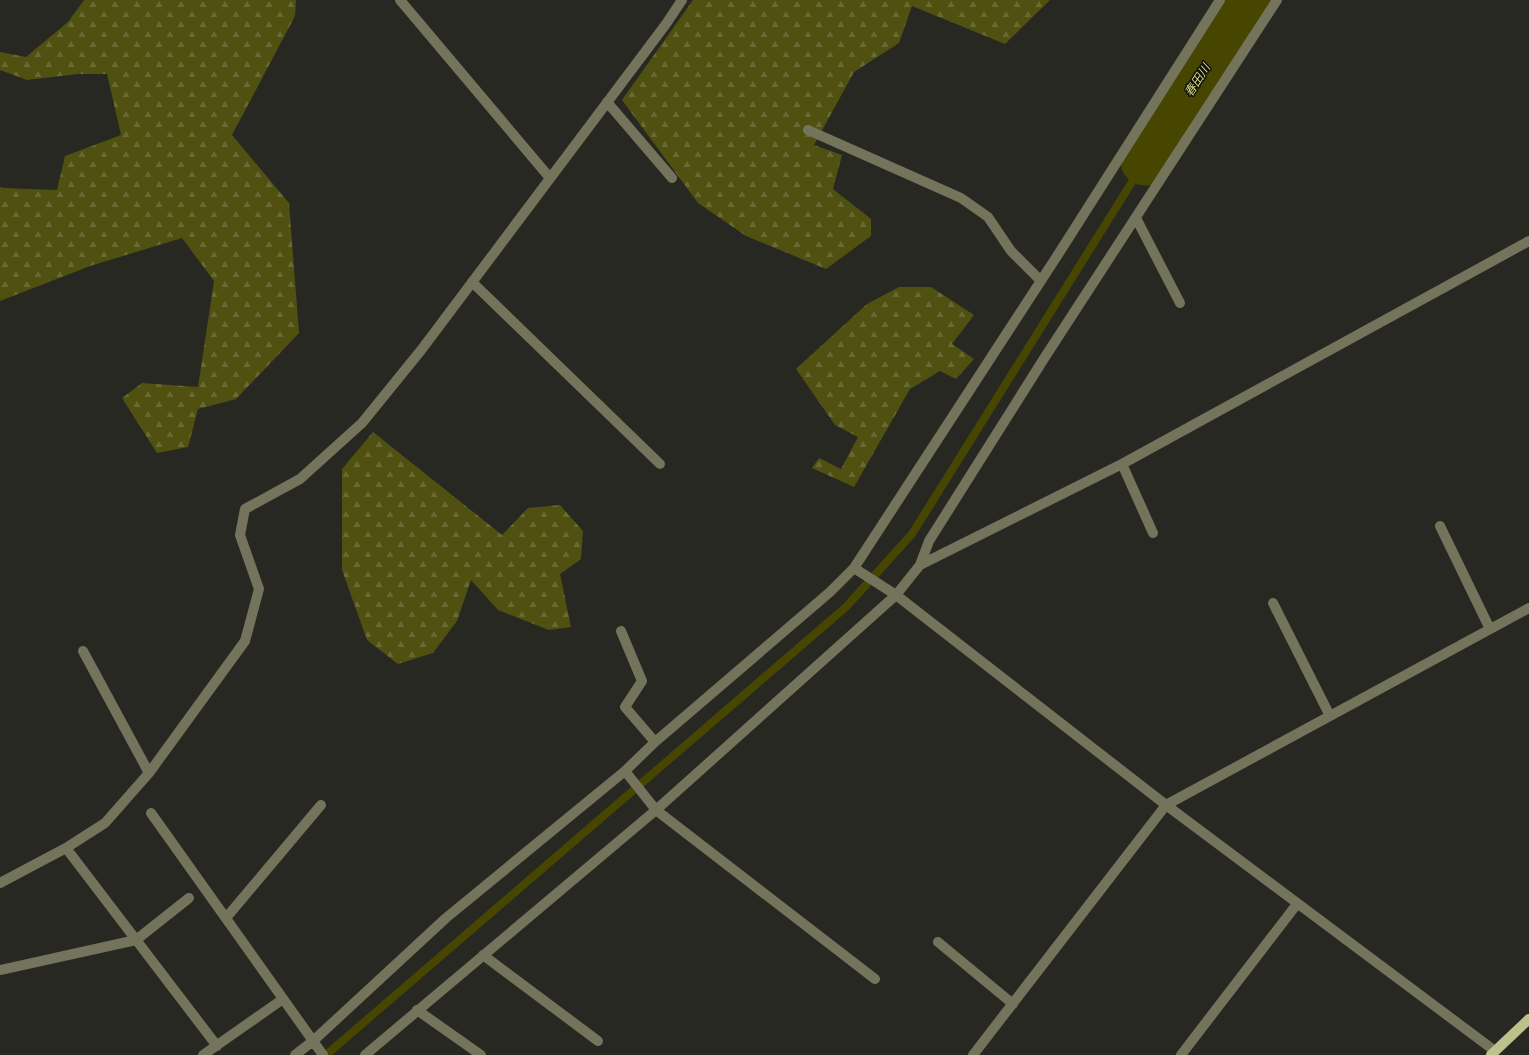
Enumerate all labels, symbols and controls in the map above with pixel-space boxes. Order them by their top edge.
water label: 春田川 [1181,59,1214,99]

